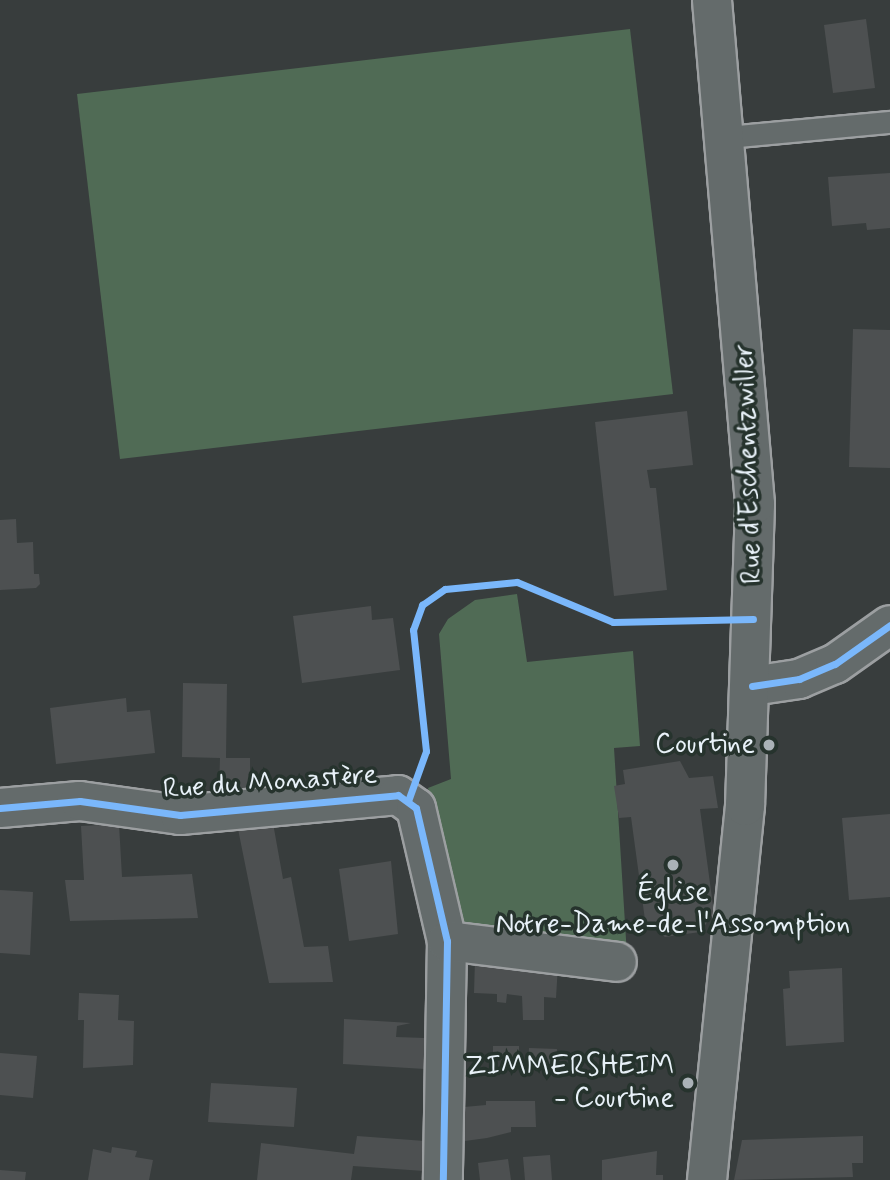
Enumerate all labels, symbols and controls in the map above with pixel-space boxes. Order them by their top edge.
street label: Rue d'Eschentzwiller [728,343,770,585]
place label: Courtine [655,728,755,762]
marker: Courtine [761,737,777,753]
street label: Rue du Monastère [167,759,373,807]
marker: Église Notre-Dame-de-l'Assomption [665,857,681,873]
place label: Église Notre-Dame-de-l'Assomption [496,876,850,942]
place label: ZIMMERSHEIM - Courtine [465,1050,674,1116]
marker: ZIMMERSHEIM - Courtine [680,1075,696,1091]

